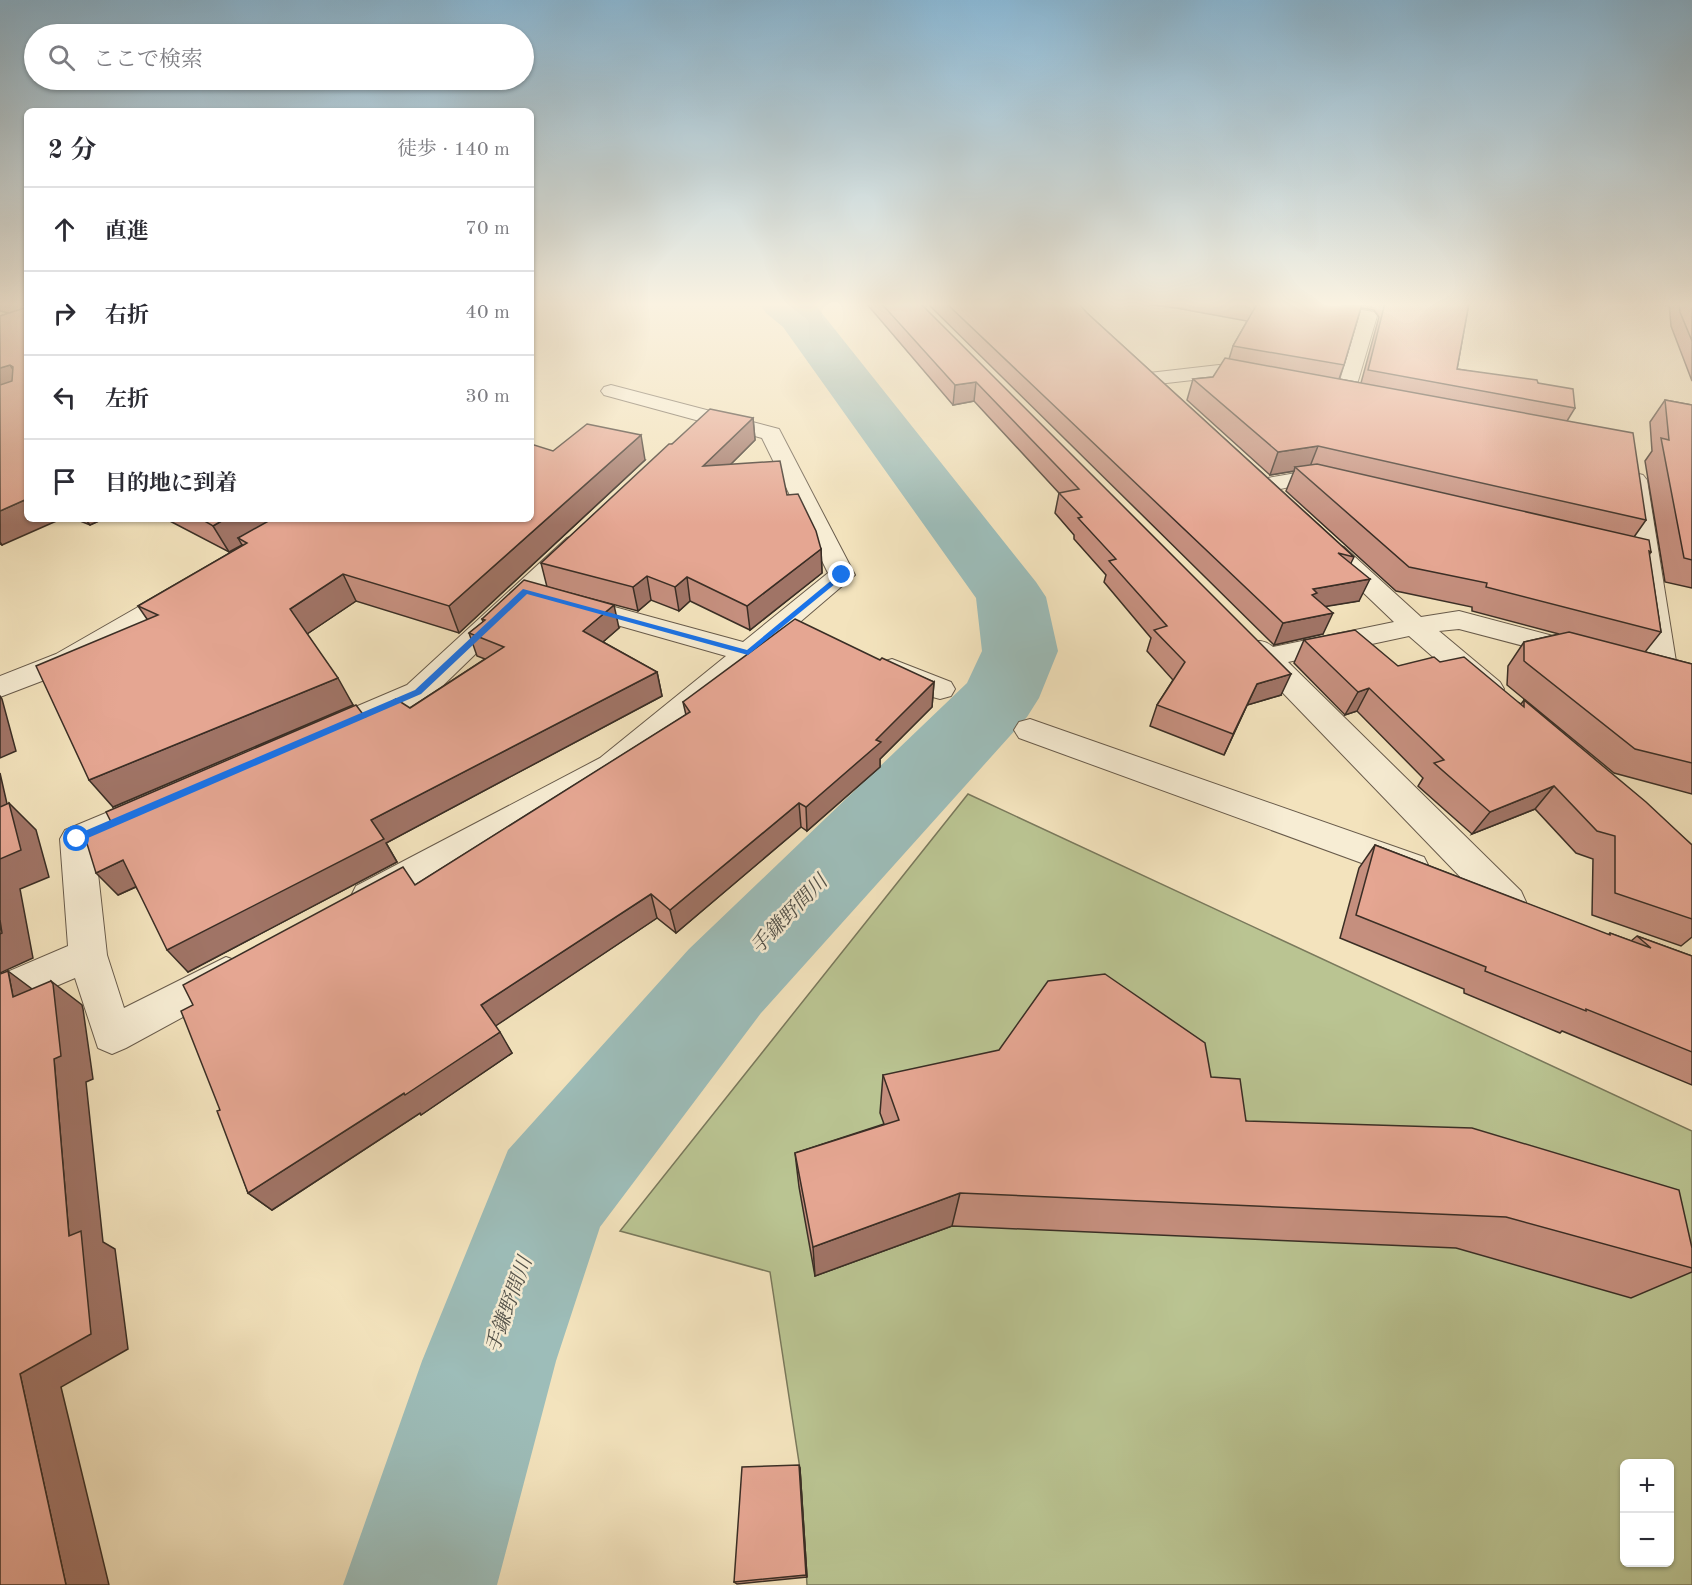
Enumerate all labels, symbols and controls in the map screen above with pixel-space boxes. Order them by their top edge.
search box [24,24,534,90]
icon: search [45,41,78,74]
text: ここで検索 [93,49,203,71]
text: 2 分 [48,138,96,164]
text: 徒歩 · 140 m [397,140,510,160]
icon: ahead [48,213,81,246]
text: 70 m [465,219,510,239]
text: 直進 [105,221,149,243]
icon: right [48,297,81,330]
text: 40 m [465,303,510,323]
text: 右折 [105,305,149,327]
icon: left [48,381,81,414]
text: 30 m [465,387,510,407]
text: 左折 [105,389,149,411]
icon: arrive [48,465,81,498]
text: 目的地に到着 [105,473,237,495]
route end [828,561,854,587]
route start [63,825,89,851]
water label: 手鎌野間川 [747,869,833,958]
water label: 手鎌野間川 [482,1252,537,1355]
map controls [1620,1459,1674,1567]
button: + [1620,1459,1674,1513]
button: − [1620,1513,1674,1567]

